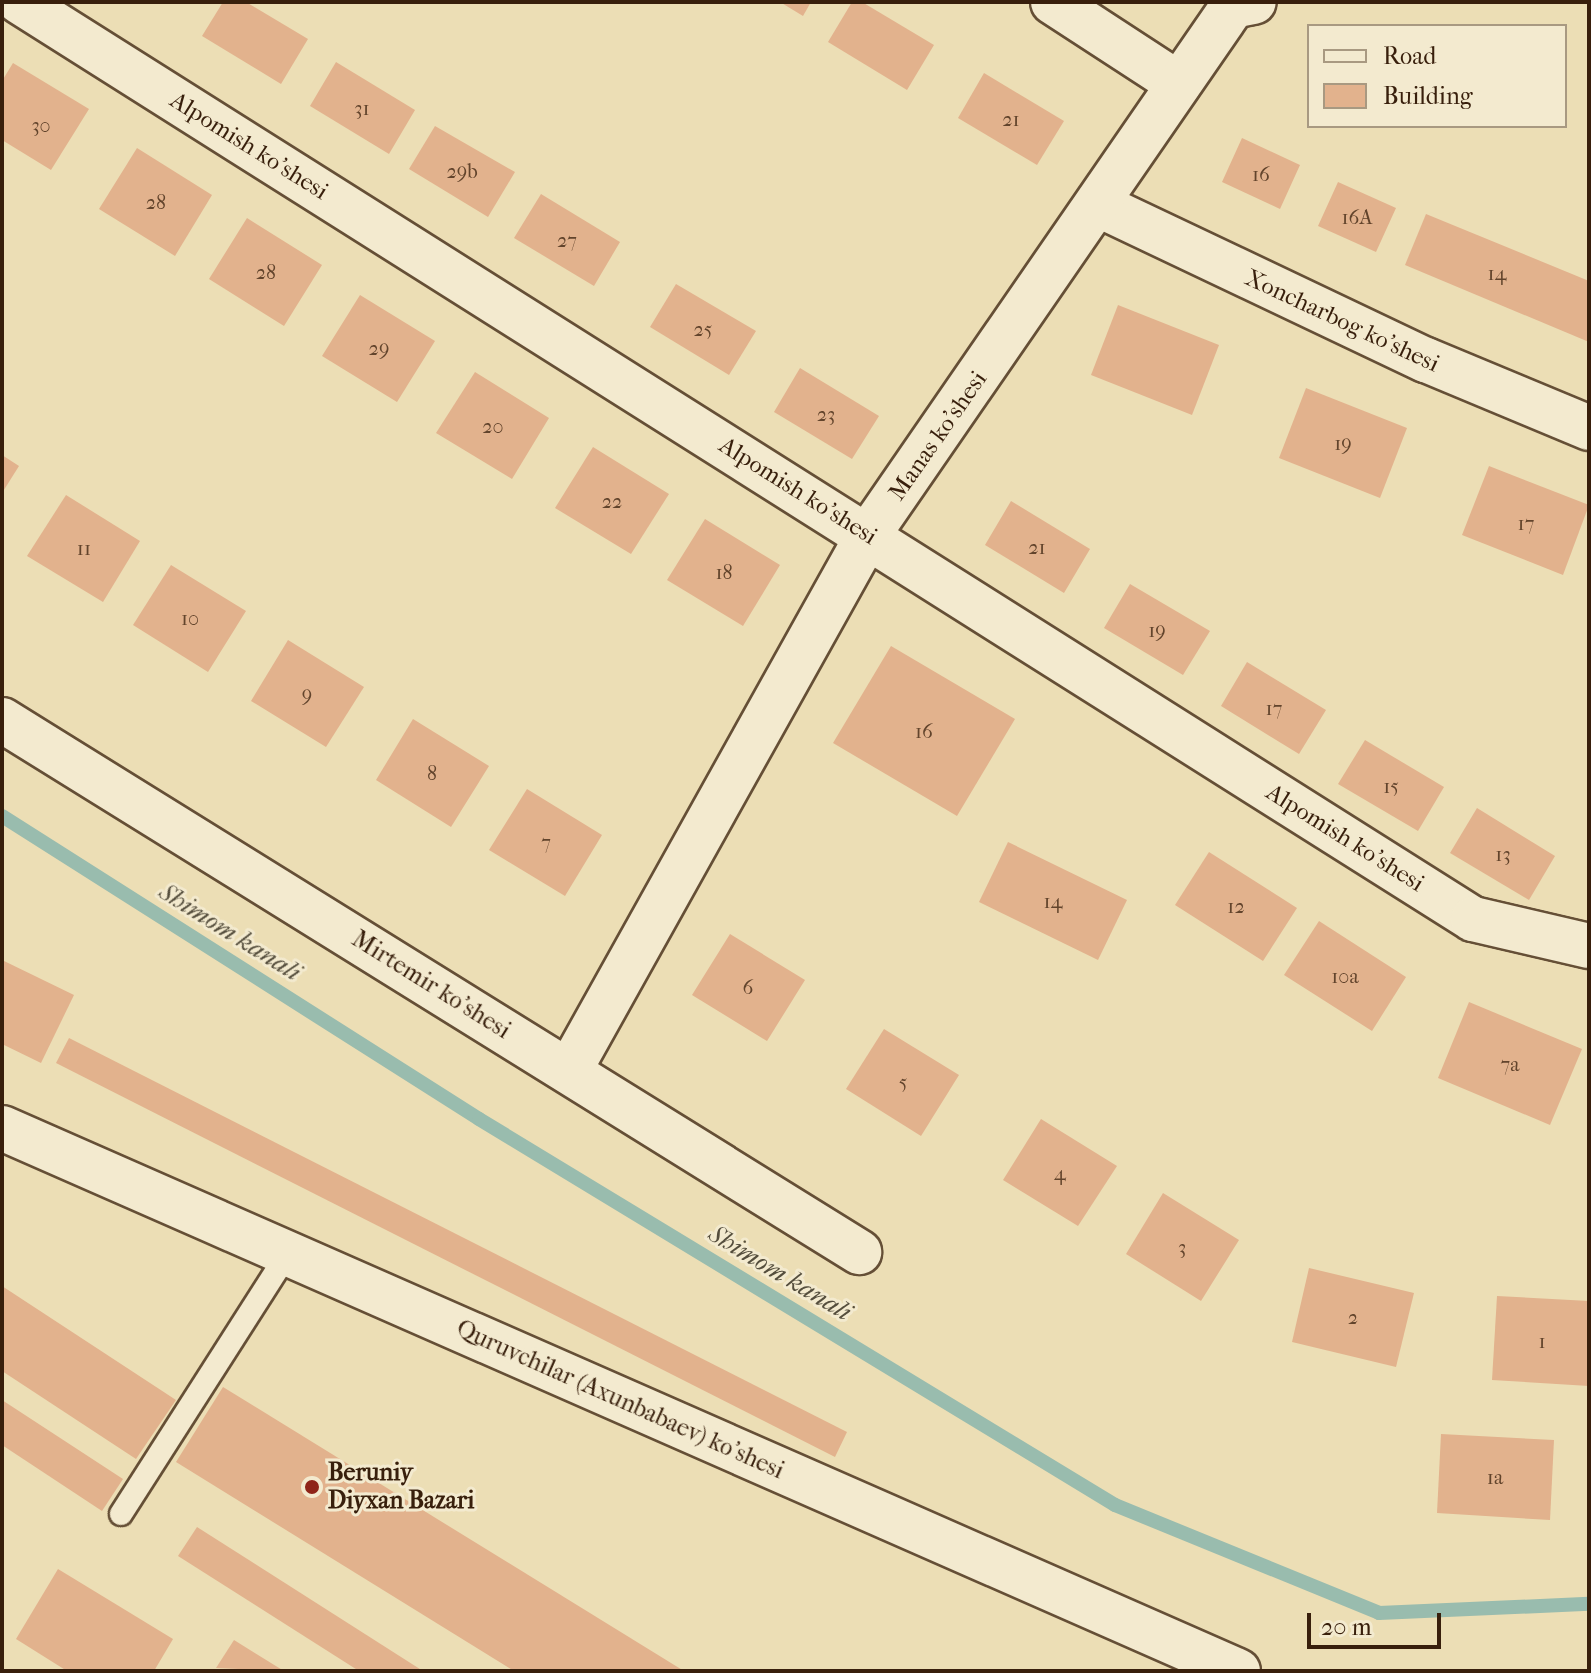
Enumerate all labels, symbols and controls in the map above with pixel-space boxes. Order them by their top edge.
legend [1307,24,1567,128]
text: Road [1383,42,1436,70]
text: Building [1383,82,1473,110]
street label: Alpomish ko'shesi [165,86,333,206]
house number: 31 [354,96,370,120]
house number: 21 [1002,107,1020,131]
house number: 30 [31,113,51,137]
house number: 29b [446,159,478,183]
house number: 16 [1252,162,1270,186]
house number: 28 [146,190,166,214]
house number: 16A [1342,205,1372,229]
house number: 27 [557,228,577,252]
house number: 28 [256,260,276,284]
house number: 14 [1488,261,1506,285]
street label: Xoncharbog ko'shesi [1240,263,1444,379]
house number: 25 [694,317,712,341]
house number: 29 [369,336,389,360]
street label: Manas ko'shesi [883,366,993,506]
house number: 23 [817,402,835,426]
house number: 20 [482,414,504,438]
street label: Alpomish ko'shesi [714,431,882,551]
house number: 19 [1334,431,1352,455]
house number: 22 [602,489,622,513]
house number: 17 [1518,511,1534,535]
house number: 21 [1028,535,1046,559]
house number: 11 [77,536,91,560]
house number: 18 [715,560,733,584]
house number: 10 [181,606,199,630]
house number: 19 [1148,618,1166,642]
house number: 9 [302,682,312,706]
house number: 17 [1266,696,1282,720]
house number: 16 [915,719,933,743]
house number: 8 [427,761,437,785]
house number: 15 [1383,774,1399,798]
street label: Alpomish ko'shesi [1261,778,1429,898]
house number: 7 [541,830,551,854]
house number: 13 [1495,842,1511,866]
water label: Shimom kanali [153,876,307,988]
house number: 14 [1044,889,1062,913]
house number: 12 [1227,894,1245,918]
street label: Mirtemir ko'shesi [347,925,515,1045]
house number: 10a [1331,964,1359,988]
house number: 6 [743,975,753,999]
house number: 7a [1501,1052,1519,1076]
house number: 5 [899,1070,907,1094]
house number: 4 [1054,1161,1066,1185]
water label: Shimom kanali [703,1218,857,1328]
house number: 3 [1178,1235,1186,1259]
house number: 2 [1348,1305,1358,1329]
street label: Quruvchilar (Axunbabaev) ko'shesi [452,1315,788,1485]
house number: 1 [1538,1329,1546,1353]
place label: Beruniy Diyxan Bazari [328,1459,474,1515]
house number: 1a [1487,1465,1503,1489]
marker: Beruniy Diyxan Bazari [303,1478,321,1496]
scale bar [1311,1597,1445,1647]
text: 20 m [1321,1613,1372,1641]

